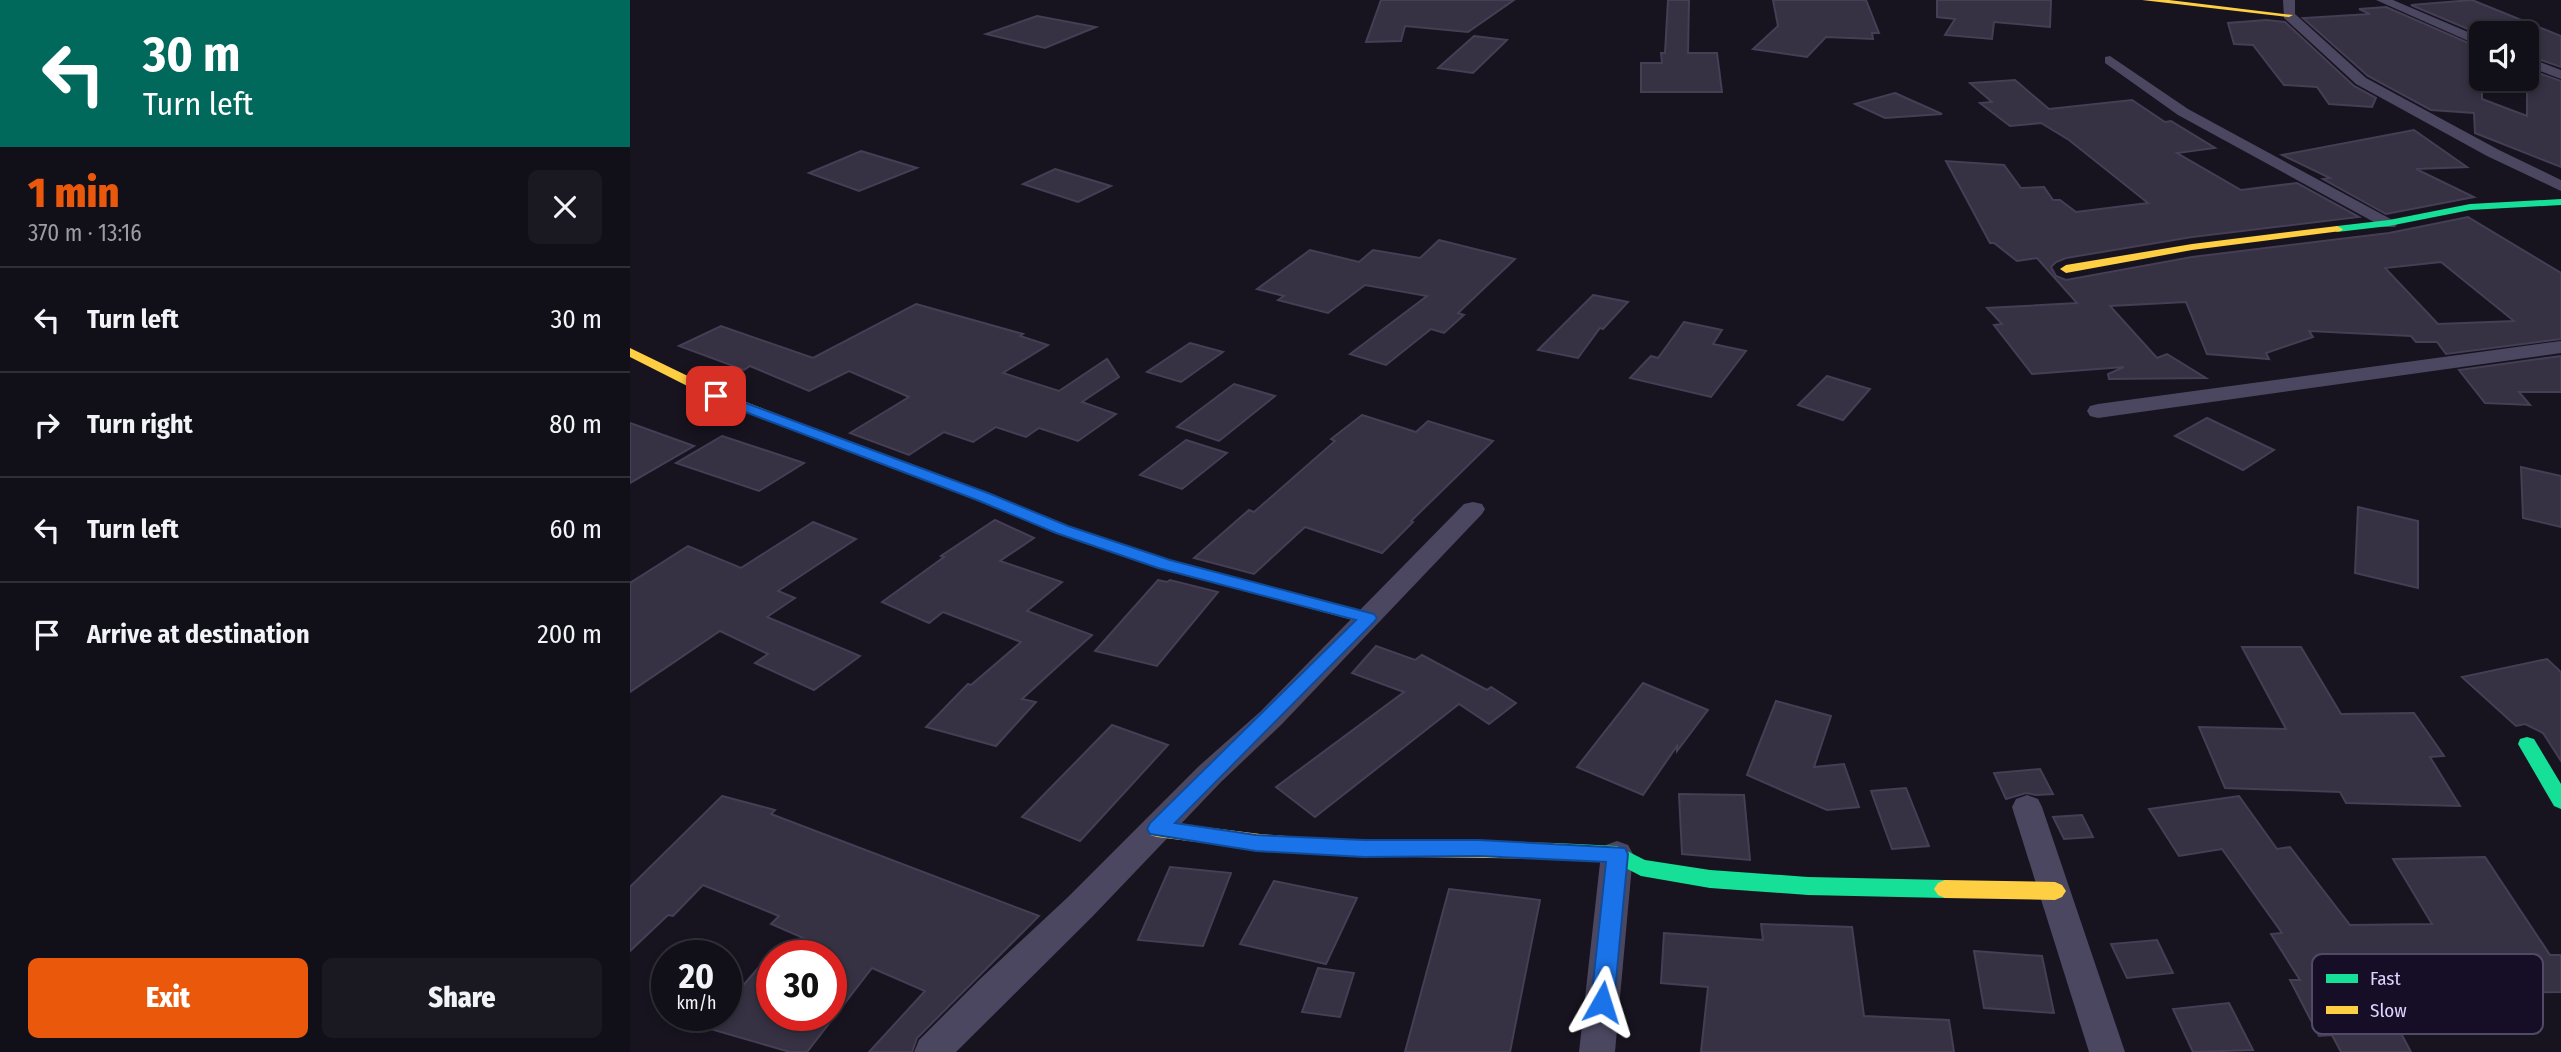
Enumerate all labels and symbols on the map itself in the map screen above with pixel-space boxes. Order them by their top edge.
pin [686,366,746,426]
speed limit sign: 30 [756,940,847,1031]
legend [2312,954,2543,1034]
position arrow [1565,965,1639,1039]
text: Fast [2370,967,2401,990]
text: Slow [2370,999,2407,1022]

